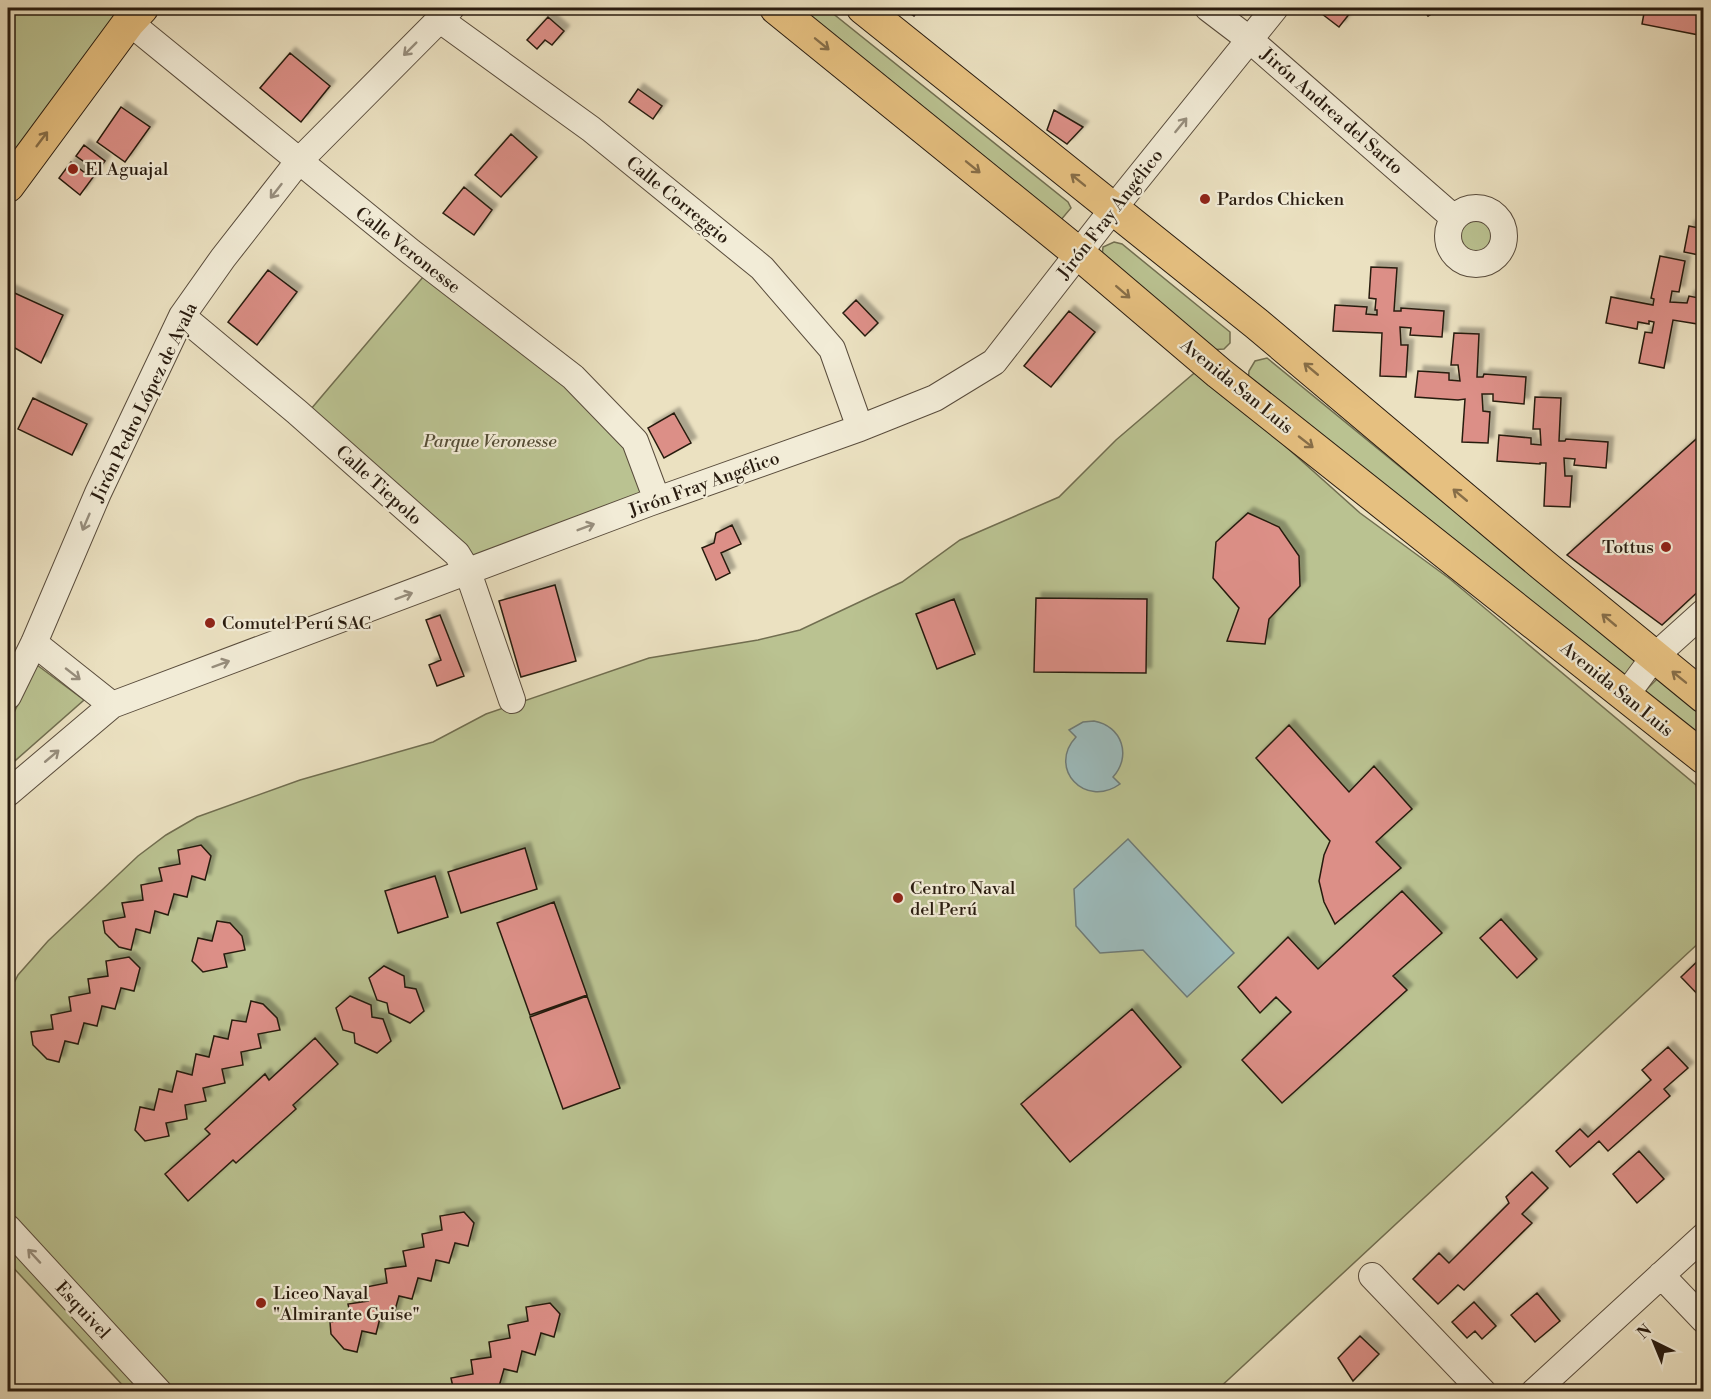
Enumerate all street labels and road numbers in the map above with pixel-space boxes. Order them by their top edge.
street label: Jirón Andrea del Sarto [1255,42,1408,180]
street label: Jirón Fray Angélico [1052,145,1168,285]
street label: Calle Correggio [621,151,734,249]
street label: Calle Veronesse [350,202,465,299]
street label: Jirón Pedro López de Ayala [86,298,203,506]
street label: Avenida San Luis [1175,333,1298,439]
street label: Calle Tiepolo [331,441,427,530]
street label: Jirón Fray Angélico [625,446,783,523]
street label: Avenida San Luis [1555,636,1678,742]
street label: Esquivel [50,1277,116,1345]

